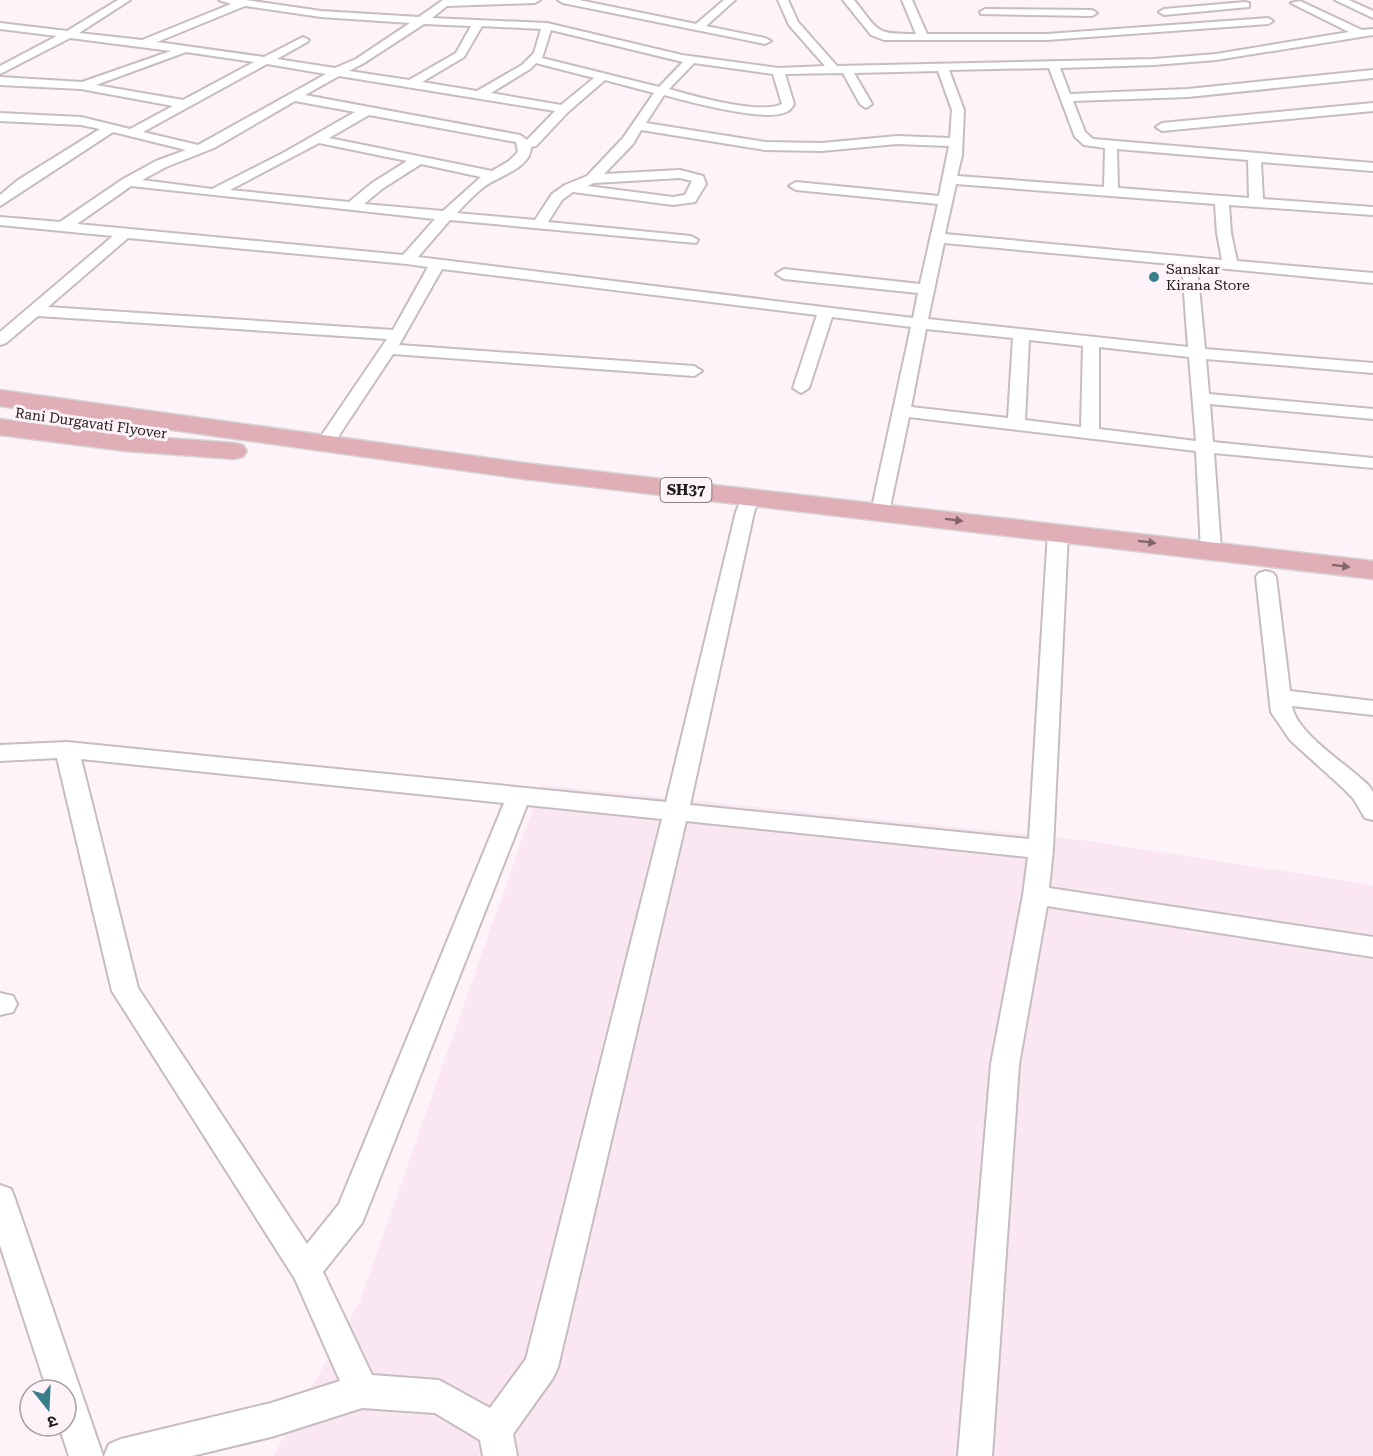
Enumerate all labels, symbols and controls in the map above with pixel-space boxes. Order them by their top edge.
place label: Sanskar Kirana Store [1166,261,1250,293]
marker: Sanskar Kirana Store [1147,270,1161,284]
street label: Rani Durgavati Flyover [14,404,168,442]
road number: SH37 [660,478,712,502]
one-way arrow [944,515,963,525]
one-way arrow [1138,538,1157,547]
one-way arrow [1332,561,1351,571]
north arrow [18,1378,78,1438]
text: उ [44,1411,60,1432]

